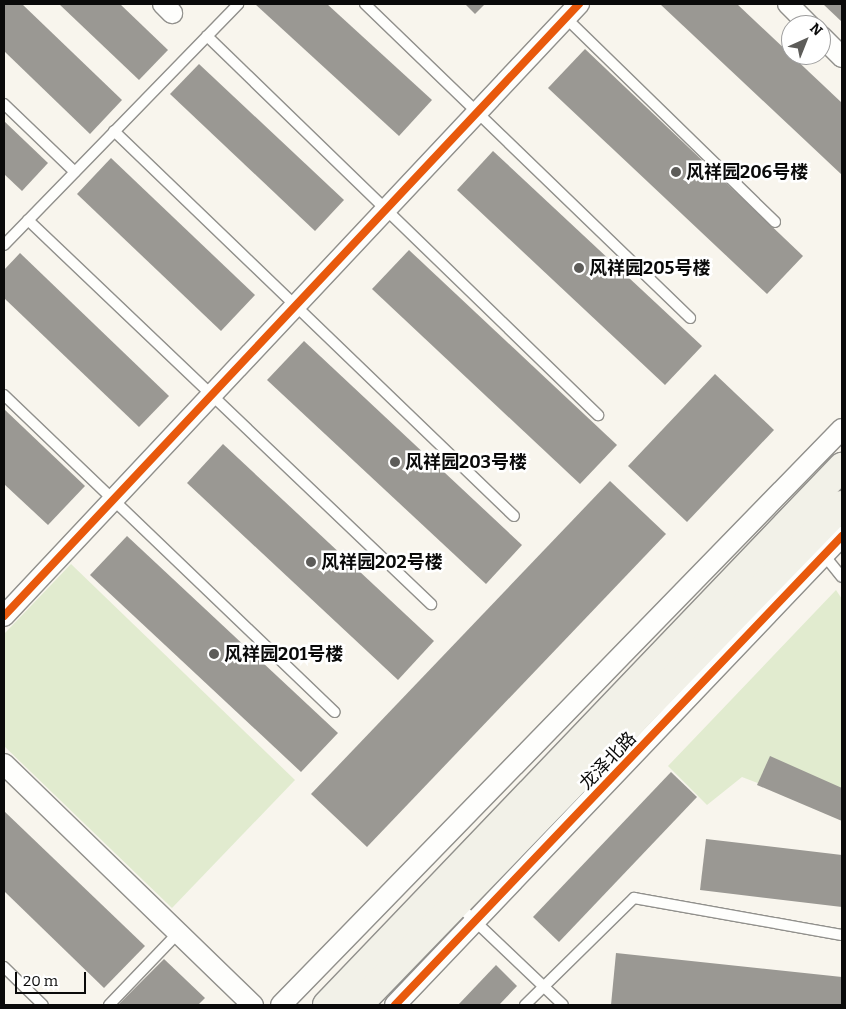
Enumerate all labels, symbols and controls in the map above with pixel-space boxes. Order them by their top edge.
north arrow [781,15,831,65]
text: N [806,20,826,39]
place label: 风祥园206号楼 [686,161,808,183]
marker: 风祥园206号楼 [670,166,682,178]
place label: 风祥园205号楼 [589,257,710,279]
marker: 风祥园205号楼 [573,262,585,274]
place label: 风祥园203号楼 [405,451,527,473]
marker: 风祥园203号楼 [389,456,401,468]
place label: 风祥园202号楼 [321,551,443,573]
marker: 风祥园202号楼 [305,556,317,568]
place label: 风祥园201号楼 [224,643,343,665]
marker: 风祥园201号楼 [208,648,220,660]
street label: 龙泽北路 [575,728,641,794]
scale bar [18,962,89,994]
text: 20 m [23,972,58,990]

